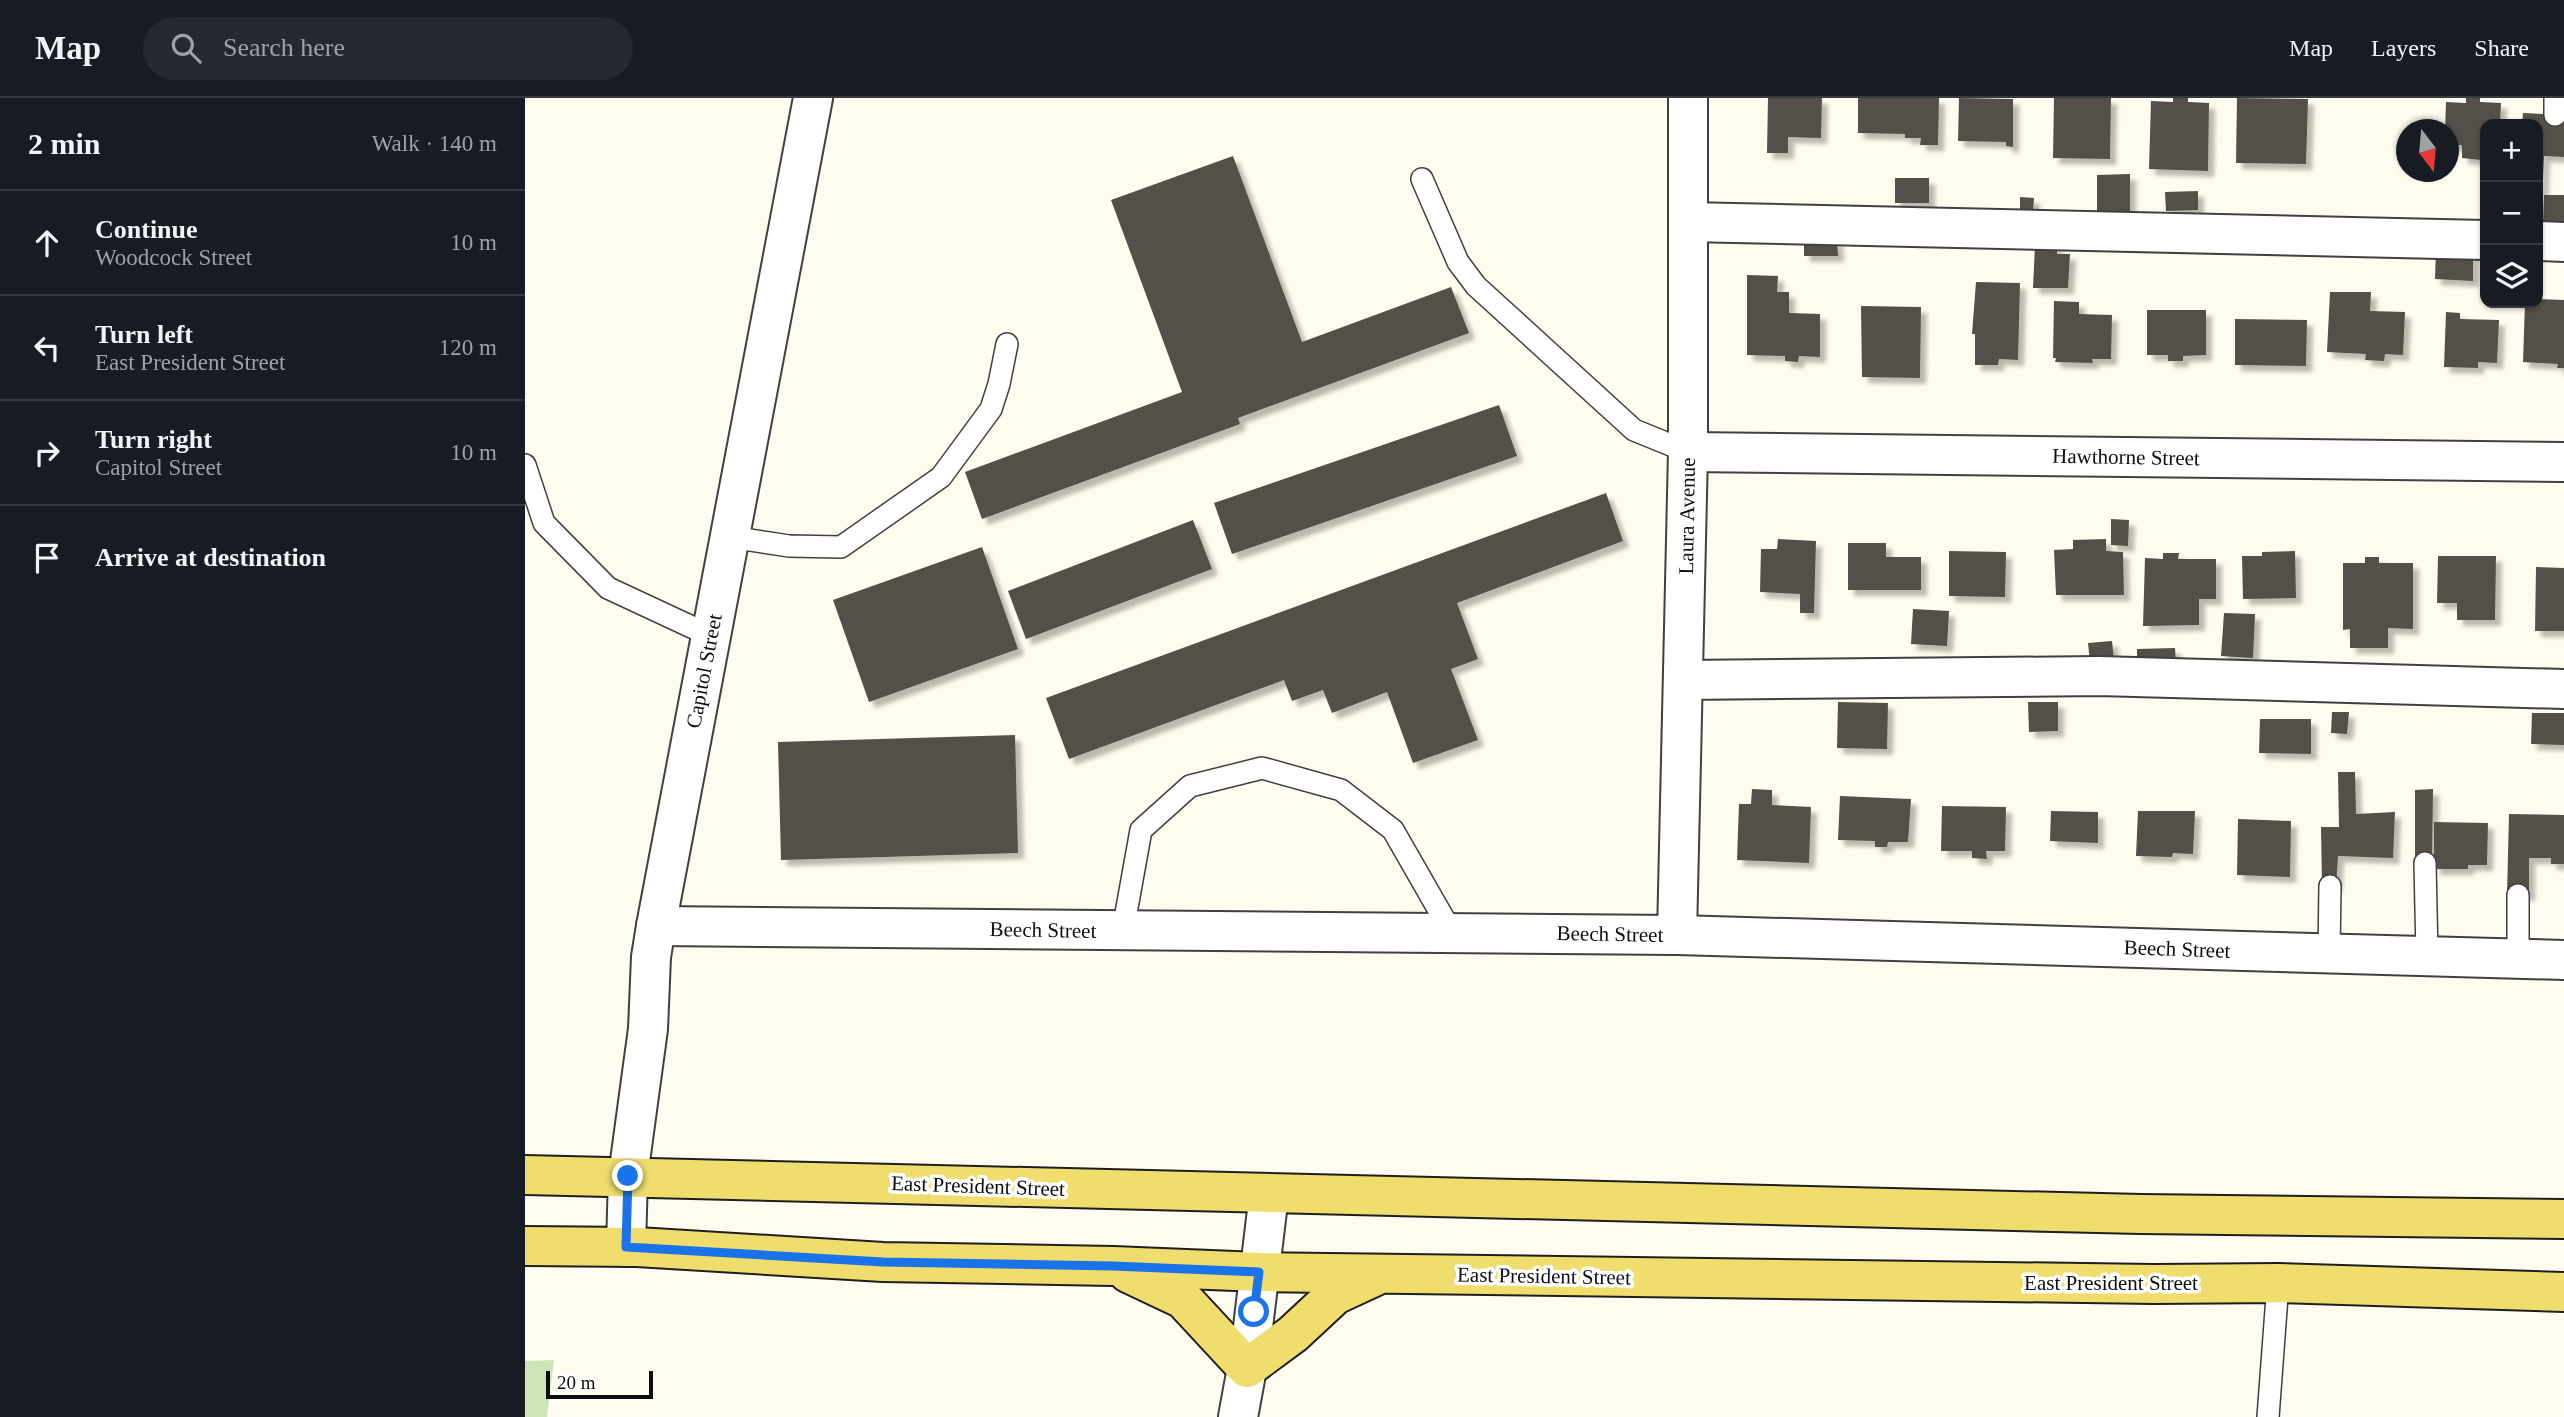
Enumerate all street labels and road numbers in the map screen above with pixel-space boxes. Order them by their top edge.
street label: Hawthorne Street [2052,444,2200,470]
street label: Laura Avenue [1674,457,1700,575]
street label: Capitol Street [681,612,727,730]
street label: Beech Street [989,917,1097,943]
street label: Beech Street [1556,921,1664,947]
street label: Beech Street [2123,935,2231,963]
street label: East President Street [891,1171,1065,1201]
street label: East President Street [1457,1262,1631,1290]
street label: East President Street [2024,1271,2198,1295]

